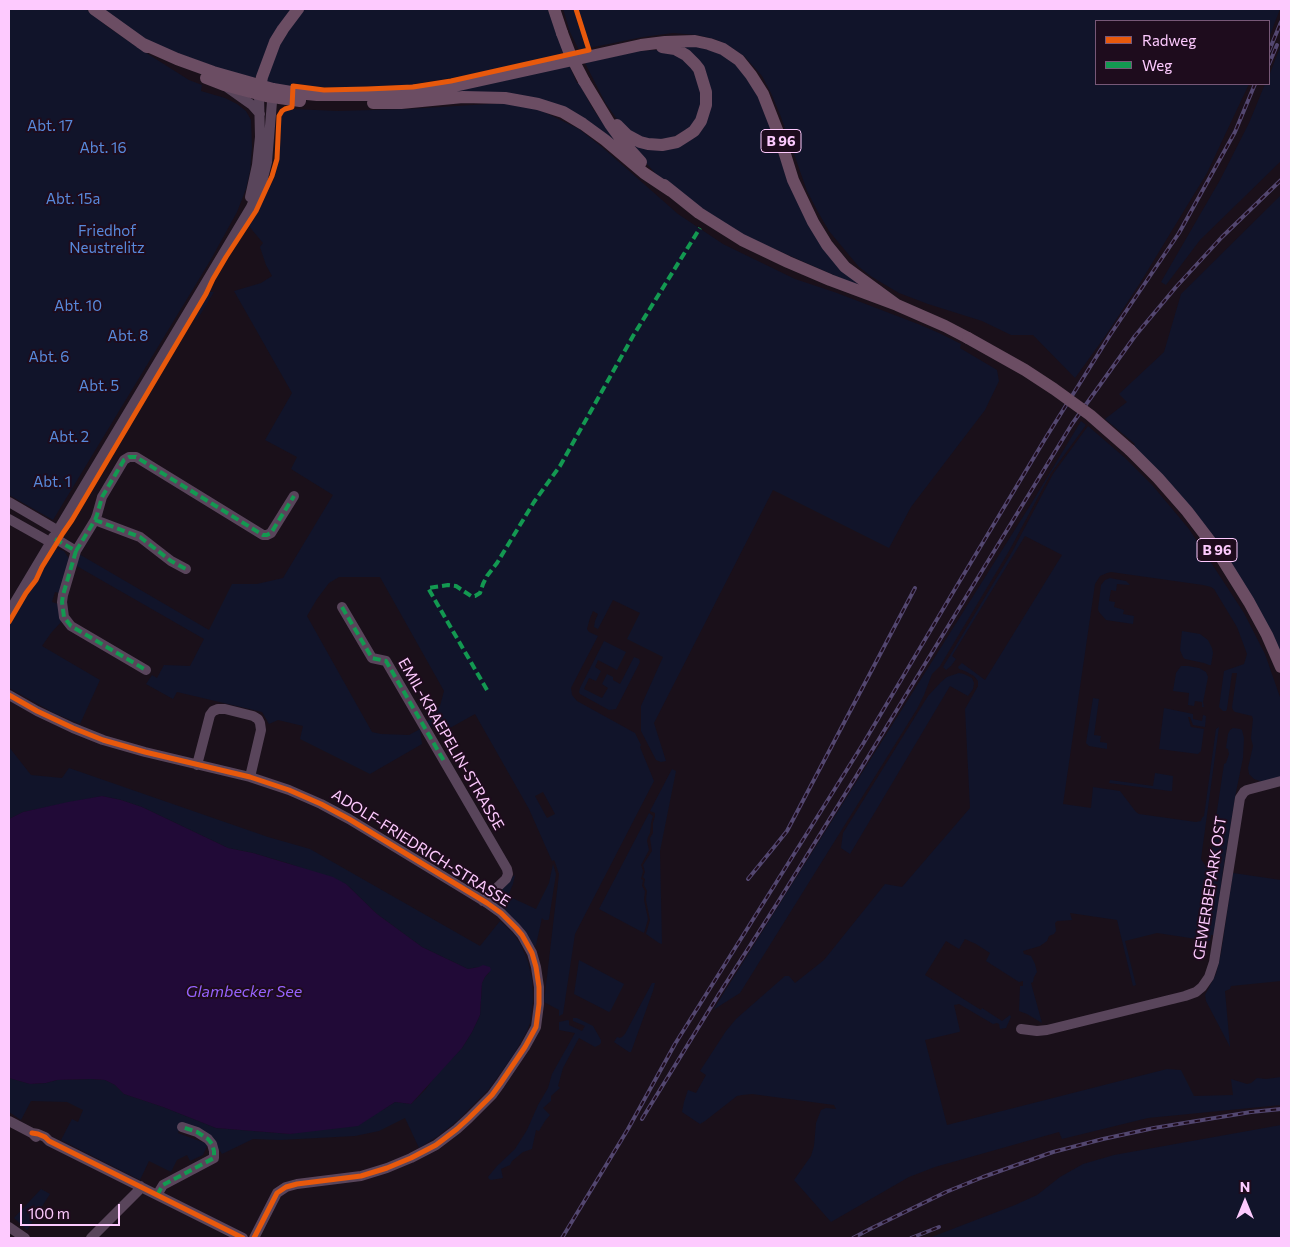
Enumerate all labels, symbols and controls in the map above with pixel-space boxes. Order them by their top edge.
legend [1095,20,1270,85]
text: Radweg [1142,31,1196,49]
text: Weg [1142,56,1172,74]
park label: Abt. 17 [27,117,73,135]
road number: B 96 [761,130,801,152]
park label: Abt. 16 [79,139,127,157]
park label: Abt. 15a [46,190,100,208]
park label: Friedhof Neustrelitz [69,222,145,257]
park label: Abt. 10 [54,297,102,315]
park label: Abt. 8 [108,327,148,345]
park label: Abt. 6 [29,348,69,366]
park label: Abt. 5 [79,377,119,395]
park label: Abt. 2 [49,428,89,446]
park label: Abt. 1 [33,473,71,491]
road number: B 96 [1197,538,1237,562]
street label: EMIL-KRAEPELIN-STRASSE [394,655,508,833]
street label: ADOLF-FRIEDRICH-STRASSE [328,786,514,910]
street label: GEWERBEPARK OST [1190,815,1230,961]
water label: Glambecker See [186,982,302,1002]
north arrow [1220,1177,1270,1227]
text: N [1240,1178,1250,1195]
scale bar [22,1194,122,1226]
text: 100 m [28,1204,70,1222]

